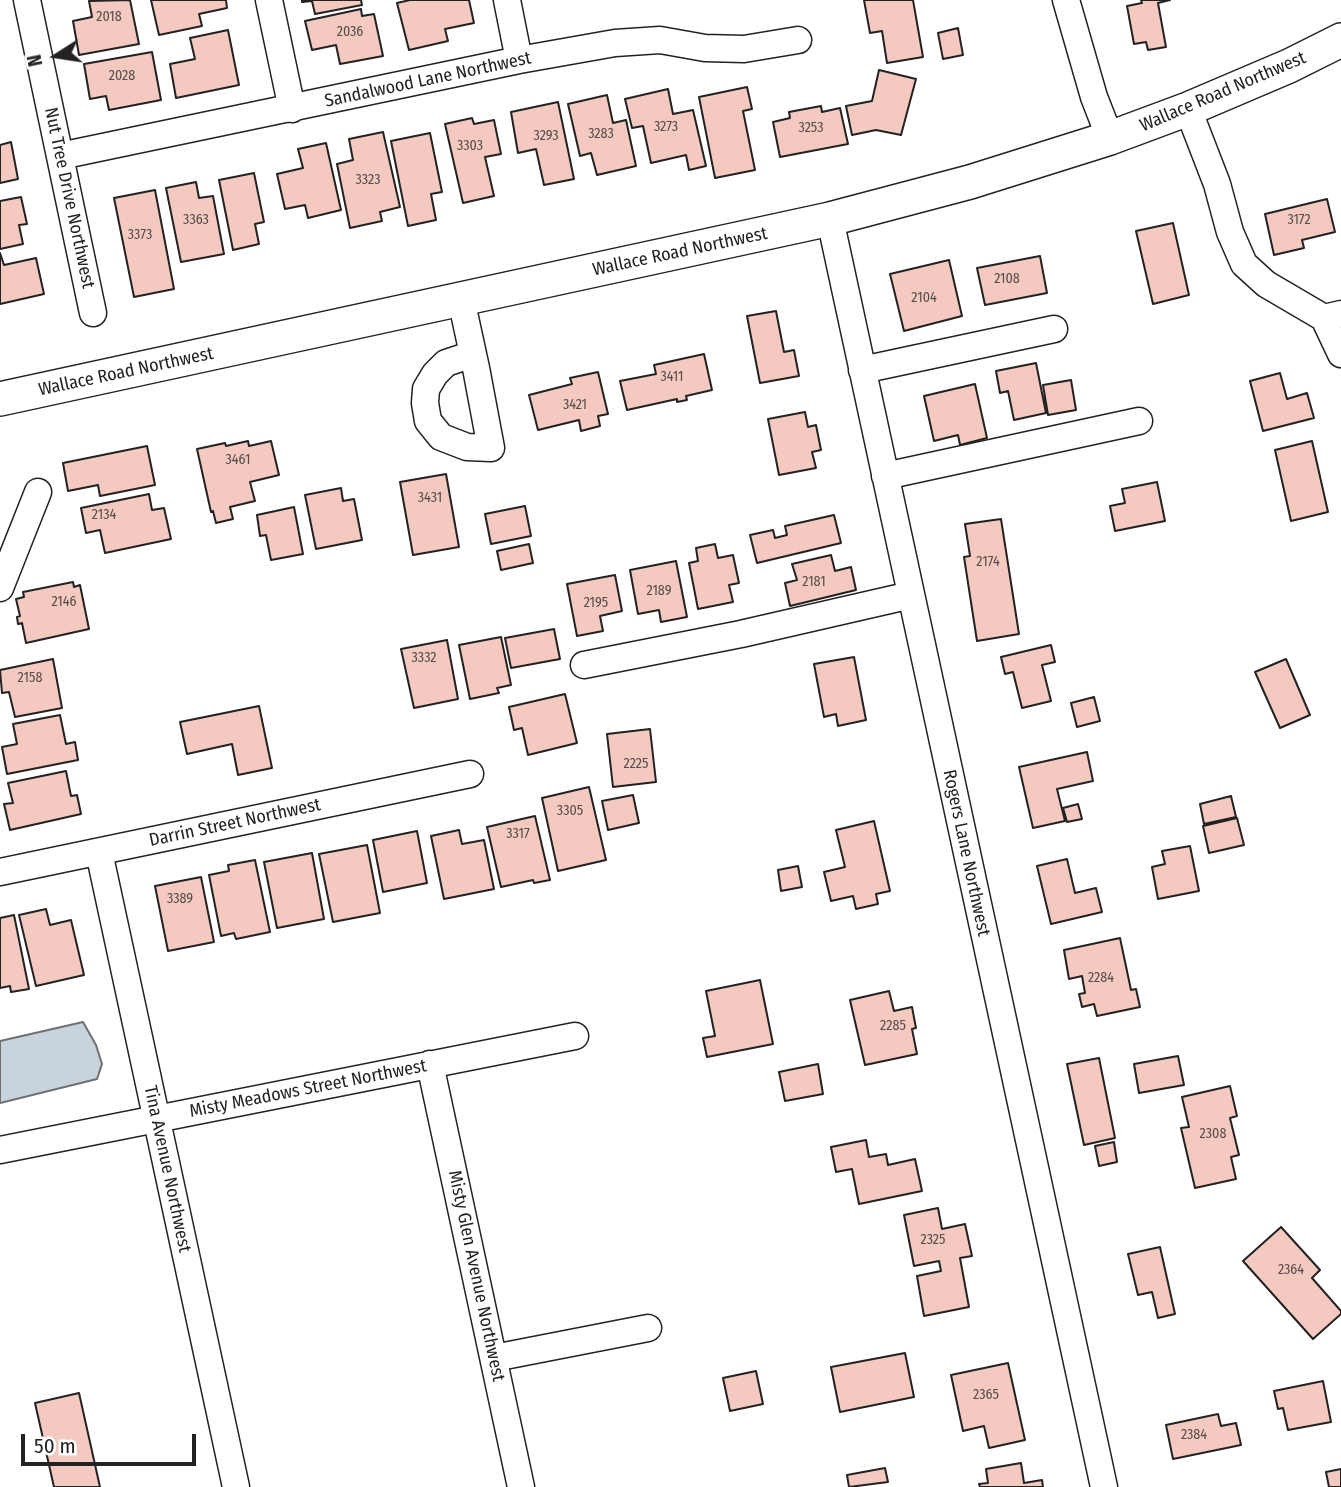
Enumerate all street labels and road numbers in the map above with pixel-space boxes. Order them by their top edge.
street label: Wallace Road Northwest [1137,47,1309,137]
street label: Sandalwood Lane Northwest [323,48,533,112]
street label: Nut Tree Drive Northwest [39,105,99,291]
street label: Wallace Road Northwest [591,223,769,281]
street label: Wallace Road Northwest [37,343,215,401]
street label: Rogers Lane Northwest [938,768,994,938]
street label: Darrin Street Northwest [147,794,323,852]
street label: Misty Meadows Street Northwest [188,1055,428,1123]
street label: Tina Avenue Northwest [139,1084,195,1254]
street label: Misty Glen Avenue Northwest [443,1168,509,1384]

